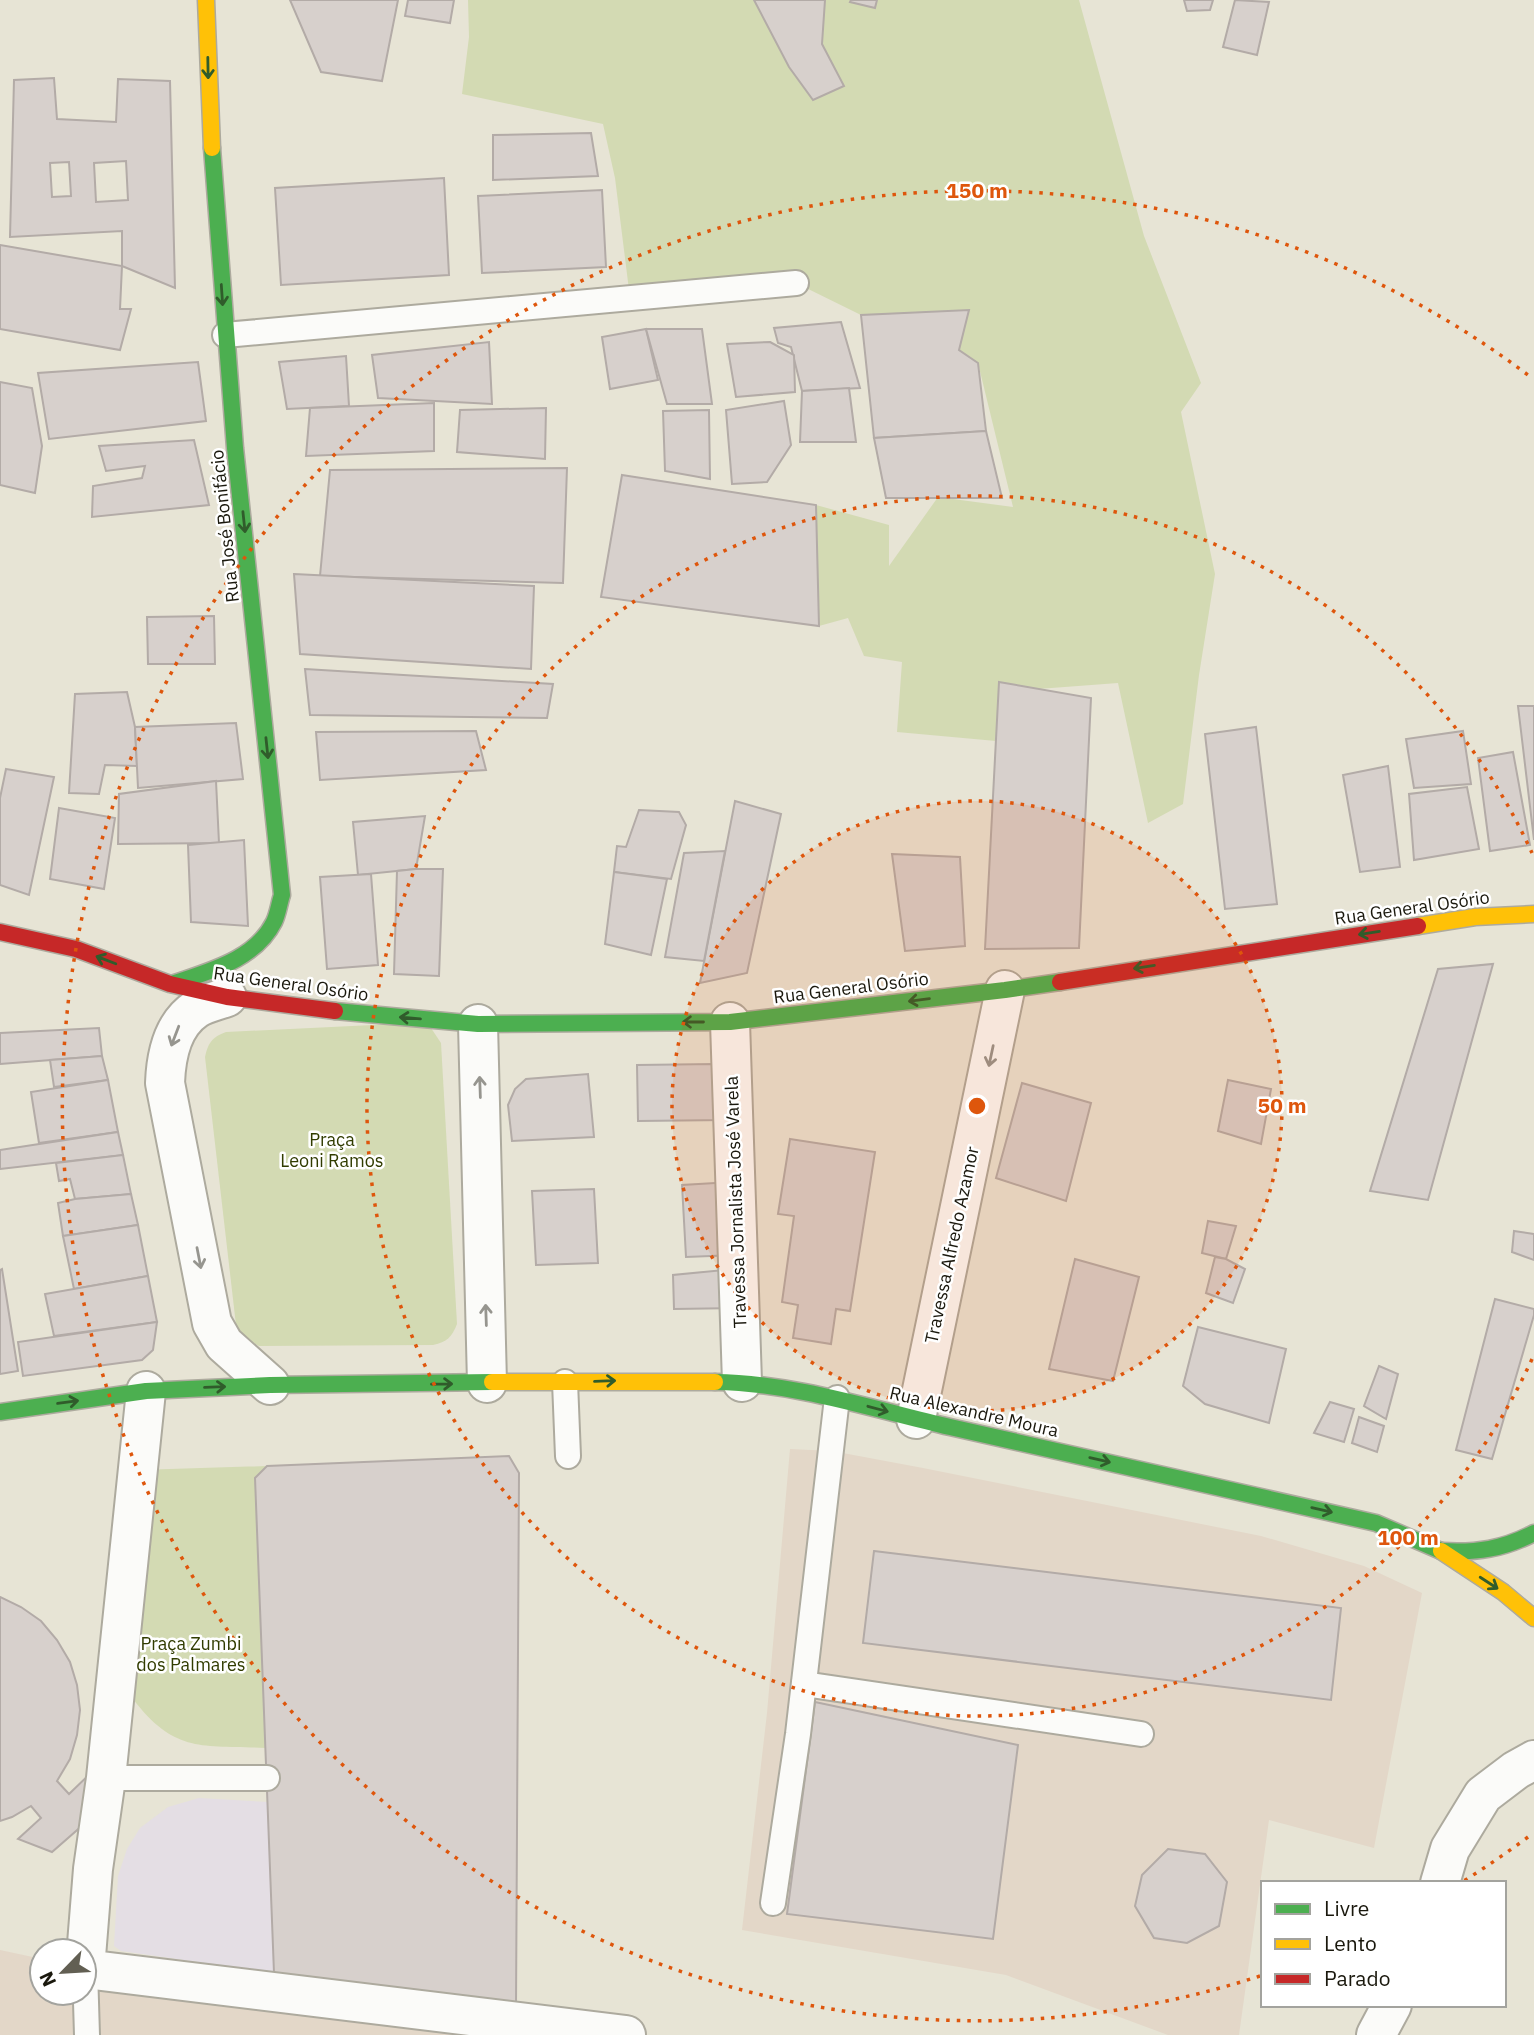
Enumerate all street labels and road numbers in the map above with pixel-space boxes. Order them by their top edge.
street label: Rua José Bonifácio [205,449,244,604]
street label: Rua General Osório [1333,885,1491,930]
street label: Rua General Osório [212,961,370,1006]
street label: Rua General Osório [772,967,930,1008]
street label: Travessa Jornalista José Varela [720,1075,751,1329]
street label: Travessa Alfredo Azamor [919,1144,984,1346]
street label: Rua Alexandre Moura [887,1381,1061,1442]

